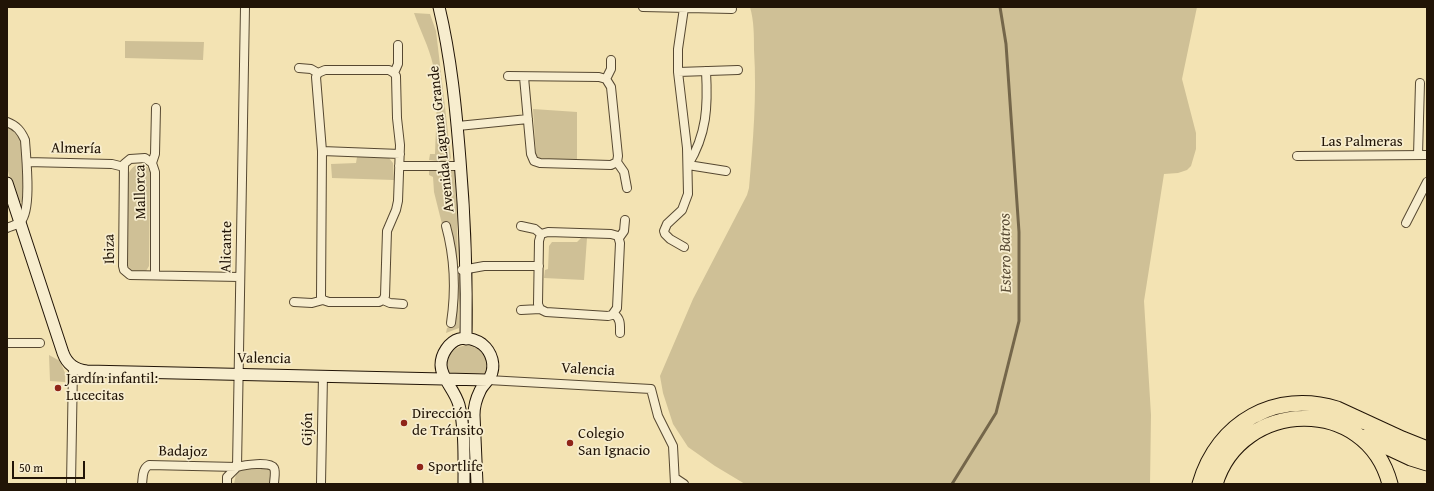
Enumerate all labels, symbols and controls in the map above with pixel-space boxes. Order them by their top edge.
street label: Avenida Laguna Grande [425,65,459,213]
street label: Las Palmeras [1321,133,1403,151]
street label: Almería [51,140,101,158]
street label: Mallorca [132,164,150,220]
water label: Estero Batros [996,213,1016,293]
street label: Alicante [218,221,236,273]
street label: Ibiza [101,234,119,264]
street label: Valencia [237,350,291,368]
street label: Valencia [561,360,615,380]
place label: Jardín infantil: Lucecitas [66,370,158,405]
marker: Jardín infantil: Lucecitas [53,383,63,393]
place label: Dirección de Tránsito [412,405,484,440]
street label: Gijón [299,412,317,446]
marker: Dirección de Tránsito [399,418,409,428]
place label: Colegio San Ignacio [578,425,650,460]
marker: Colegio San Ignacio [565,438,575,448]
street label: Badajoz [158,443,208,461]
scale bar [14,453,87,479]
place label: Sportlife [428,458,483,476]
text: 50 m [19,459,43,476]
marker: Sportlife [415,462,425,472]

